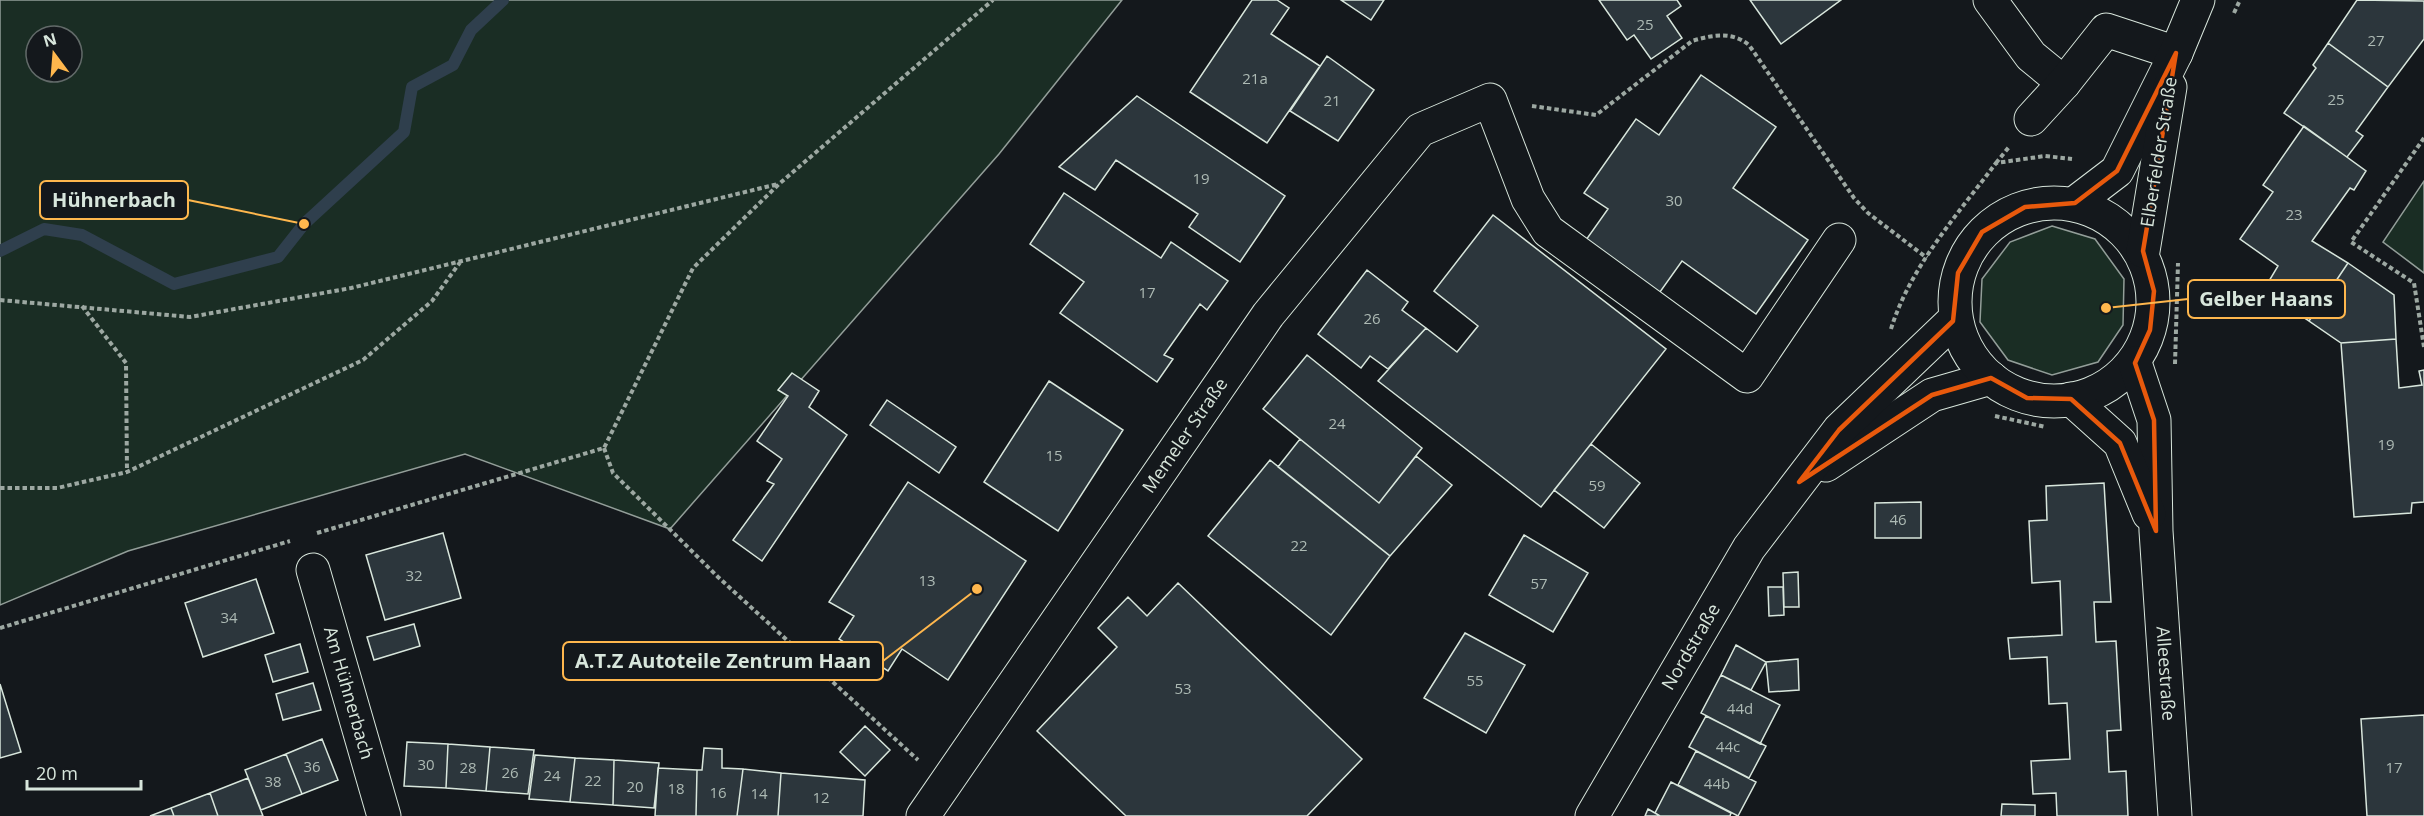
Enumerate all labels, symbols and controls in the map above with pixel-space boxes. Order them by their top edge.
house number: 25 [1636,14,1654,34]
north arrow [24,24,84,84]
text: N [41,27,59,52]
house number: 27 [2367,30,2385,50]
house number: 21a [1242,68,1268,88]
street label: Elberfelder Straße [2134,75,2182,229]
house number: 25 [2327,89,2345,109]
house number: 21 [1323,90,1341,110]
house number: 19 [1192,168,1210,188]
callout: Hühnerbach [40,181,188,219]
text: Hühnerbach [52,186,176,213]
house number: 30 [1665,190,1683,210]
house number: 23 [2285,204,2303,224]
callout: Gelber Haans [2188,280,2345,318]
house number: 17 [1138,282,1156,302]
text: Gelber Haans [2199,285,2333,312]
house number: 26 [1363,308,1381,328]
street label: Memeler Straße [1136,373,1232,497]
house number: 24 [1328,413,1346,433]
house number: 19 [2377,434,2395,454]
house number: 15 [1045,445,1063,465]
house number: 59 [1588,475,1606,495]
house number: 46 [1889,509,1907,529]
house number: 22 [1290,535,1308,555]
house number: 32 [405,565,423,585]
house number: 13 [918,570,936,590]
house number: 57 [1530,573,1548,593]
street label: Nordstraße [1655,599,1725,694]
house number: 34 [220,607,238,627]
street label: Am Hühnerbach [319,623,380,762]
street label: Alleestraße [2151,626,2182,721]
callout: A.T.Z Autoteile Zentrum Haan [563,642,883,680]
text: A.T.Z Autoteile Zentrum Haan [575,647,871,674]
house number: 55 [1466,670,1484,690]
house number: 53 [1174,678,1192,698]
house number: 44d [1727,698,1753,718]
house number: 44c [1716,736,1740,756]
scale bar [27,753,141,791]
house number: 30 [417,754,435,774]
house number: 36 [303,756,321,776]
house number: 28 [459,757,477,777]
house number: 17 [2385,757,2403,777]
text: 20 m [36,761,78,785]
house number: 26 [501,762,519,782]
house number: 24 [543,765,561,785]
house number: 22 [584,770,602,790]
house number: 38 [264,771,282,791]
house number: 44b [1704,773,1730,793]
house number: 20 [626,776,644,796]
house number: 18 [667,778,685,798]
house number: 16 [709,782,727,802]
house number: 14 [750,783,768,803]
house number: 12 [812,787,830,807]

